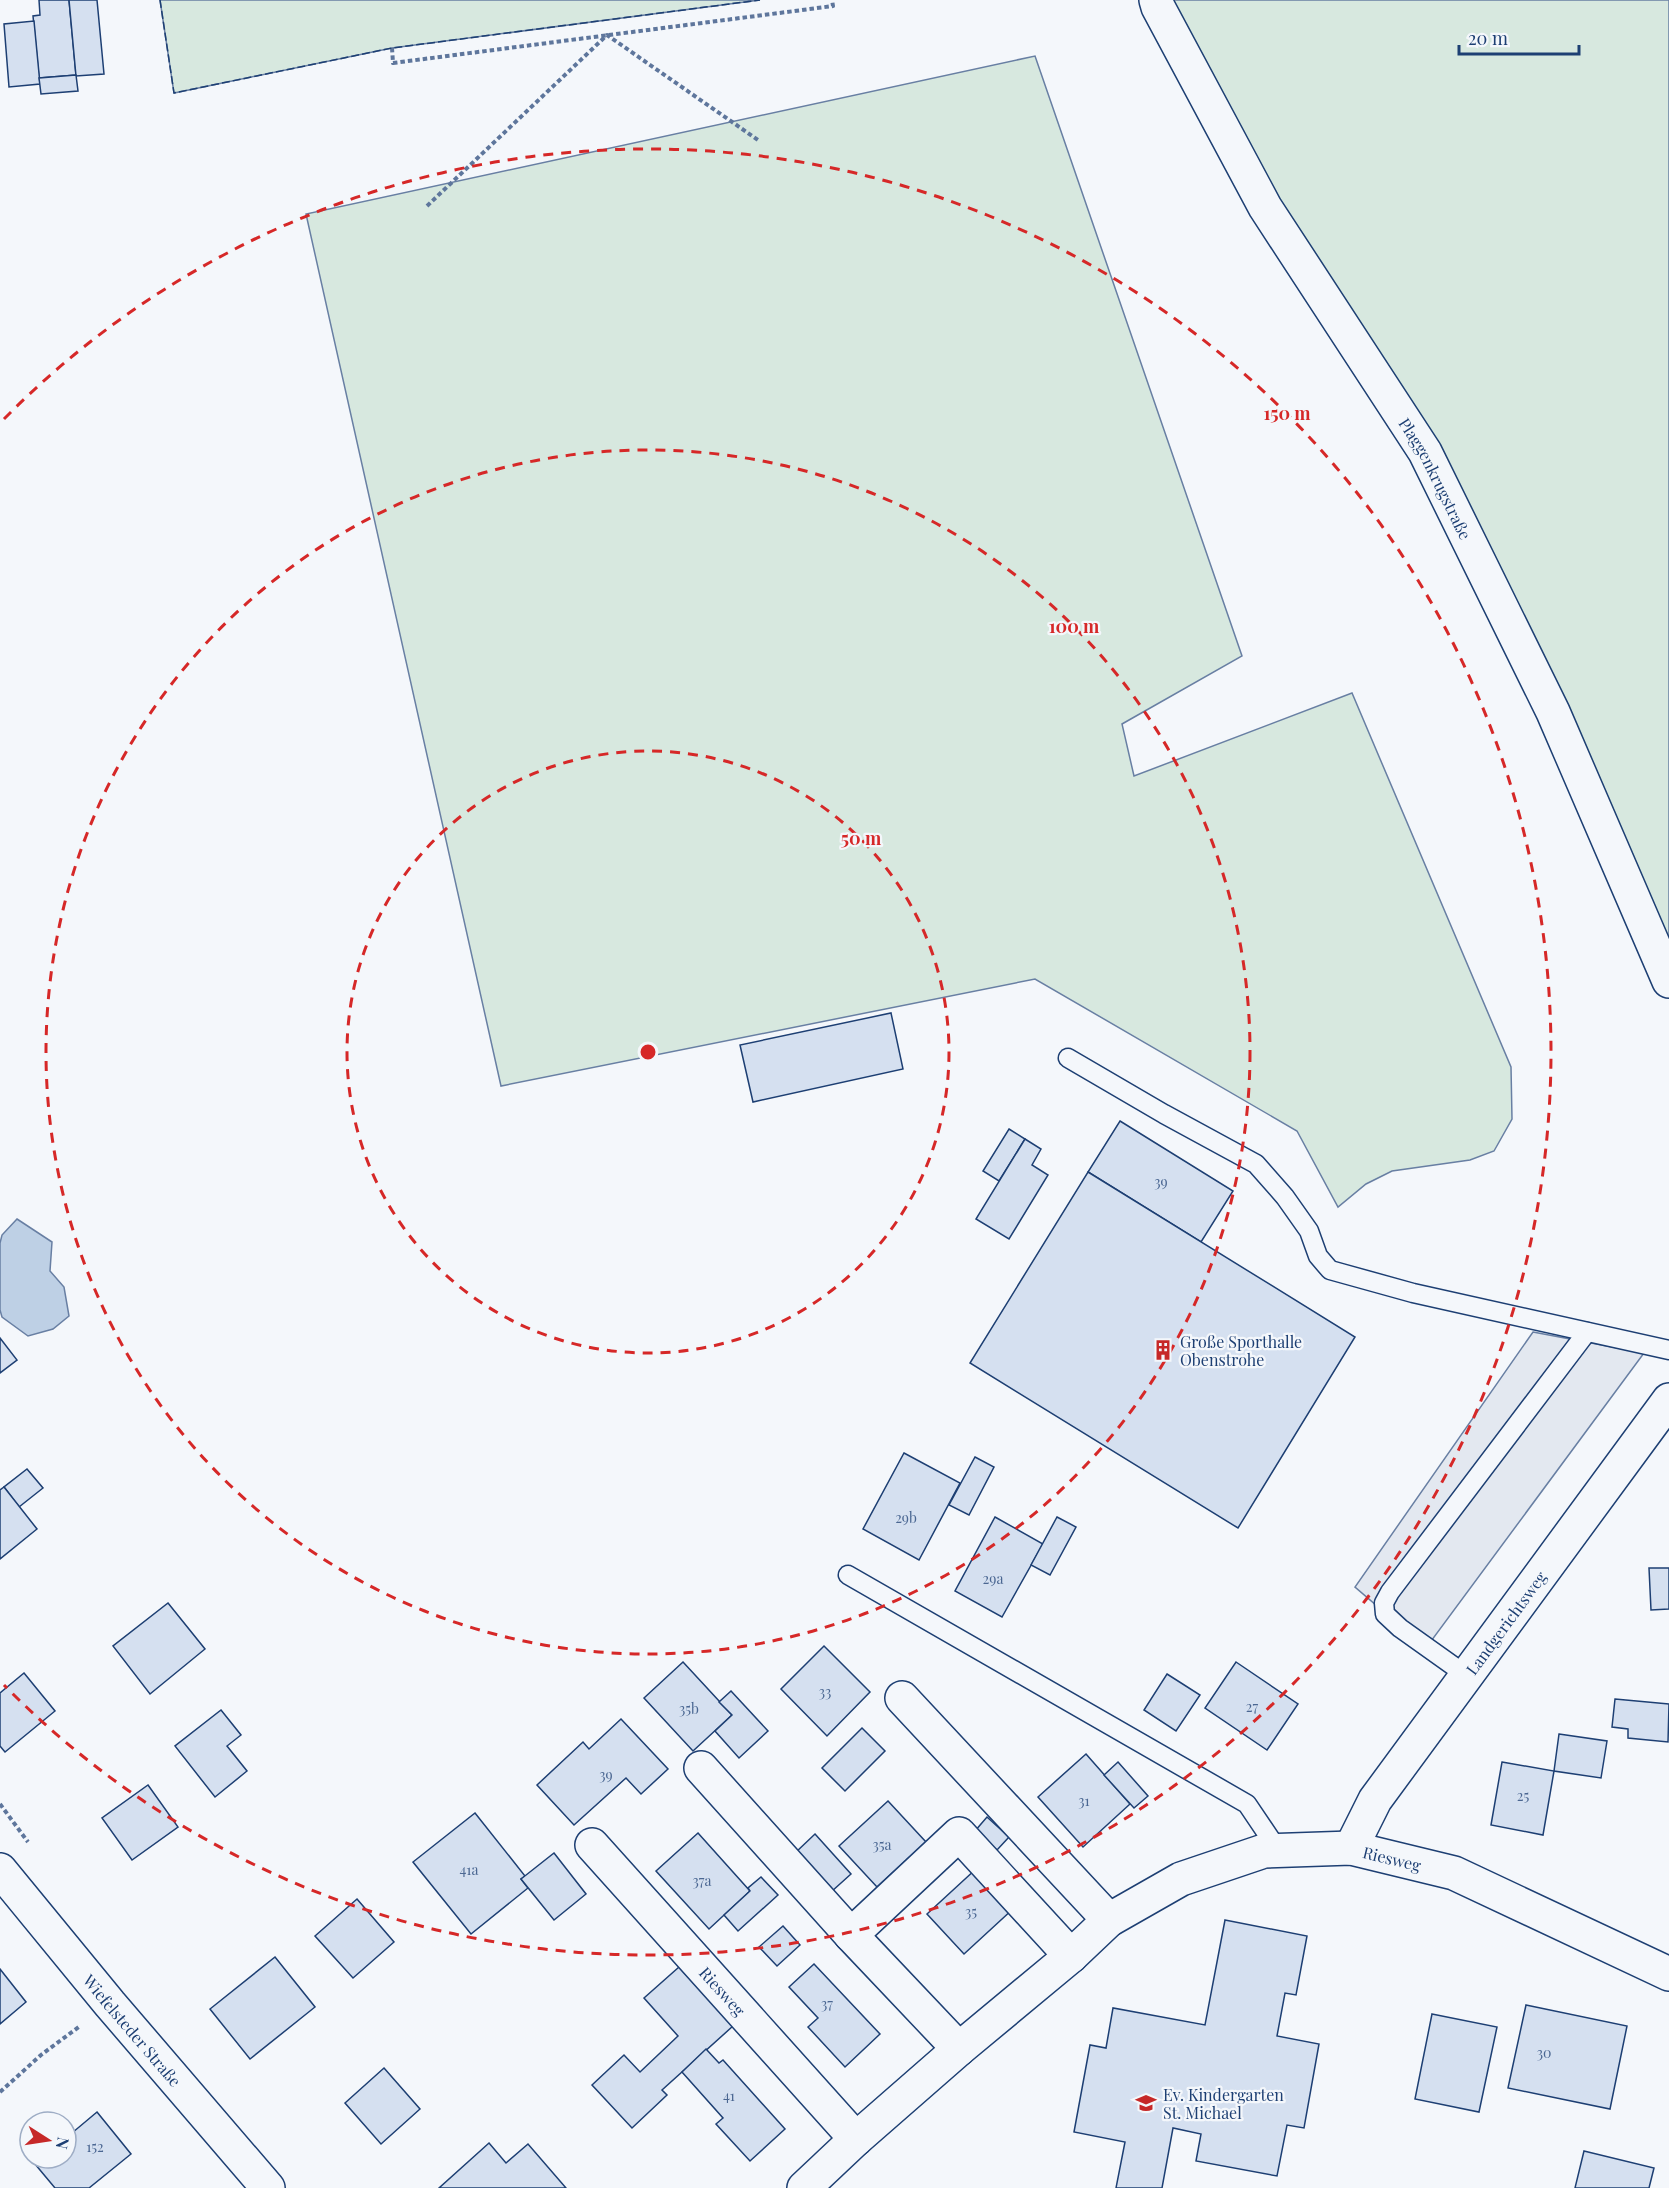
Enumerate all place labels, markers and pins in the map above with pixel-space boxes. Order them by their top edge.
centre of rings [638,1042,658,1062]
place label: Große Sporthalle Obenstrohe [1180,1331,1302,1370]
building icon: Große Sporthalle Obenstrohe [1151,1338,1175,1362]
place label: Ev. Kindergarten St. Michael [1163,2084,1284,2123]
school or university icon: Ev. Kindergarten St. Michael [1134,2091,1158,2115]

